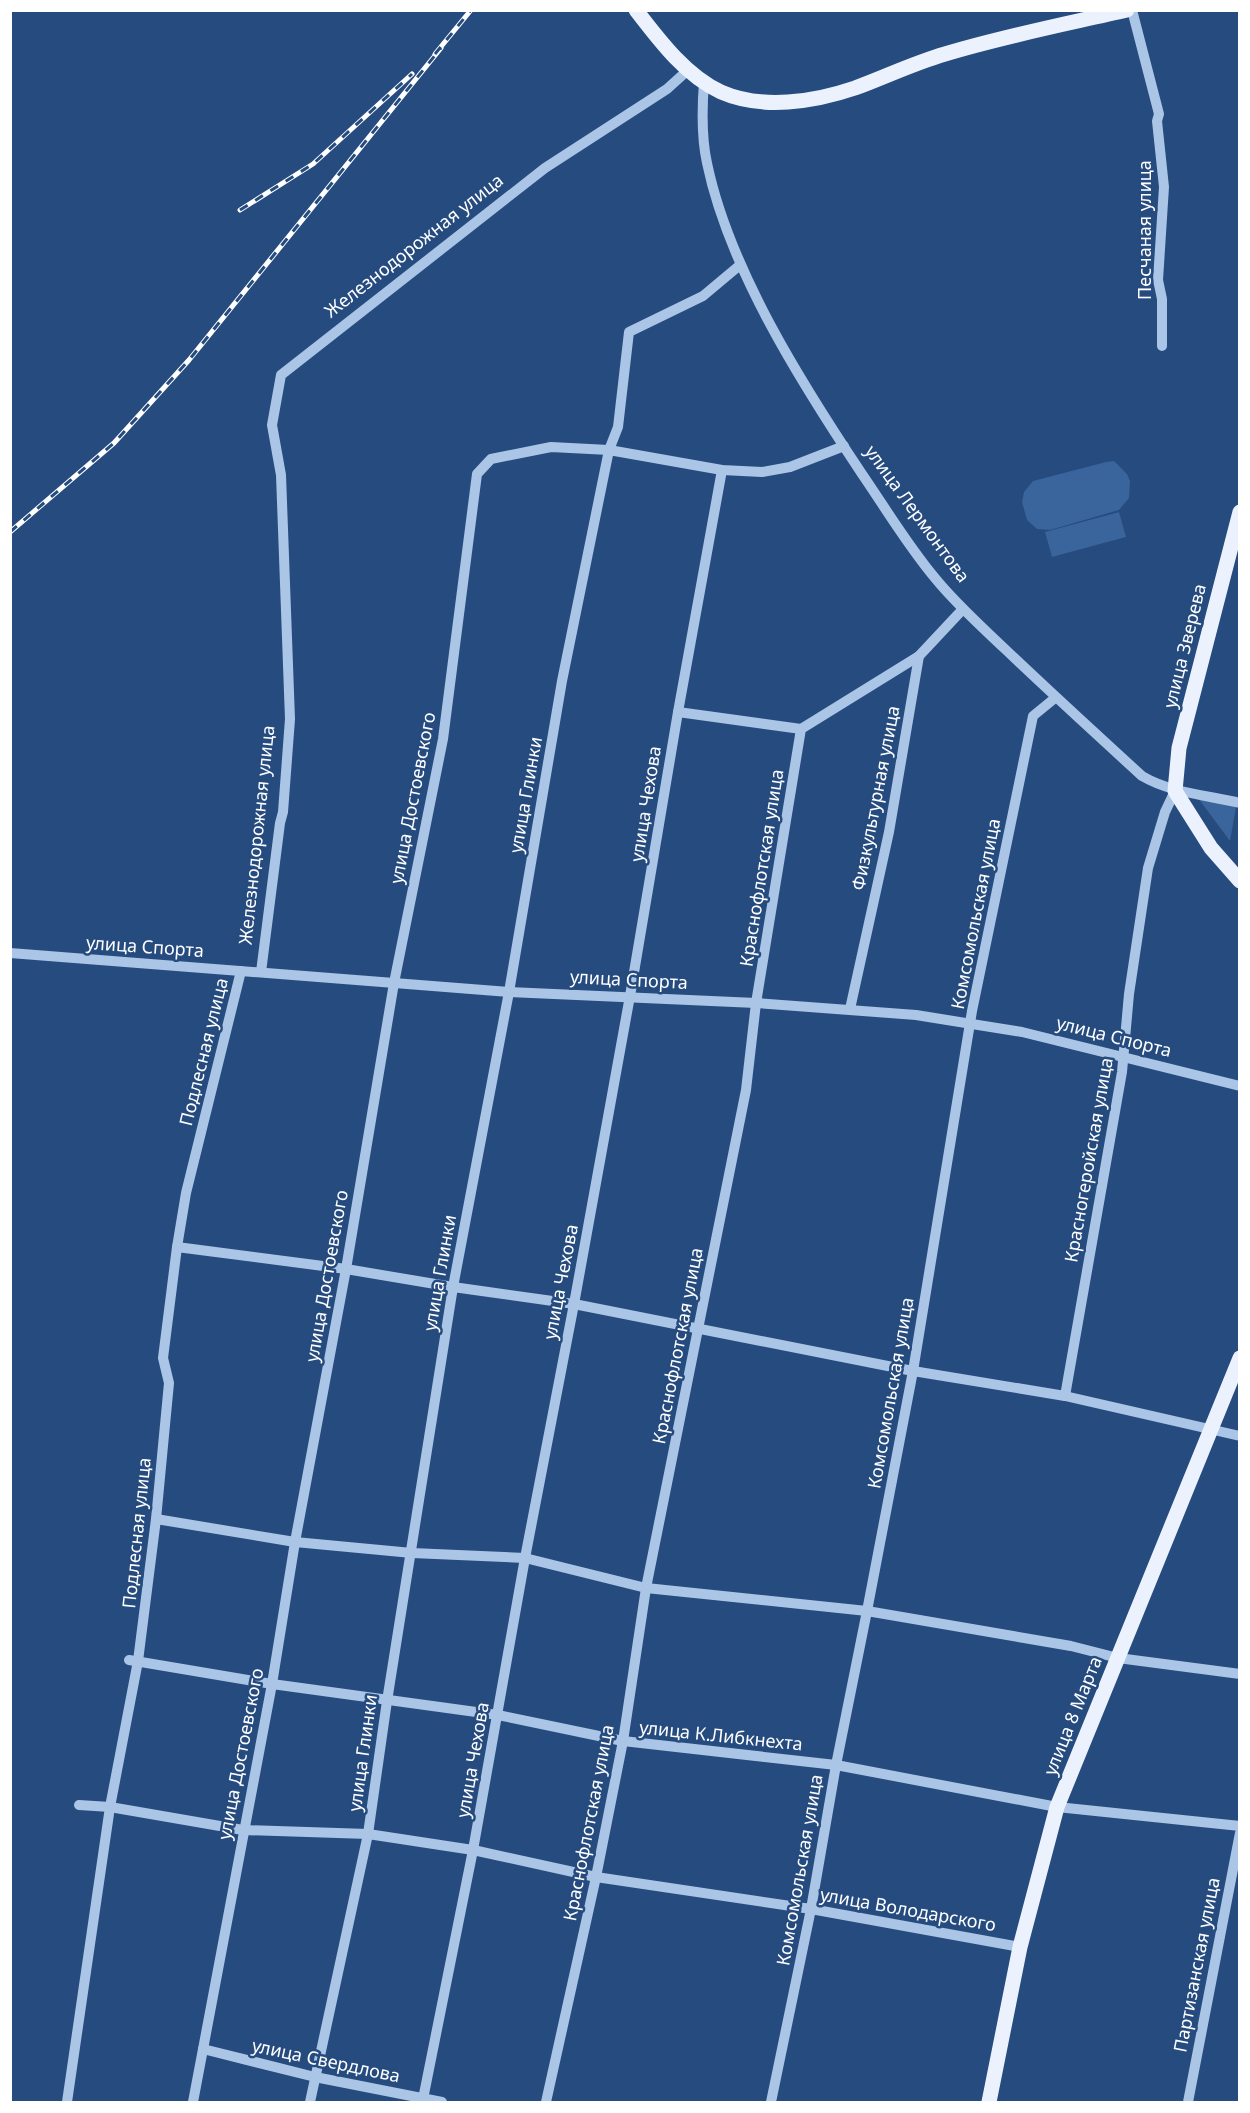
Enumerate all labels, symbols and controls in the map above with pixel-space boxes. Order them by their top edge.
street label: Песчаная улица [1132,160,1156,300]
street label: Железнодорожная улица [319,168,508,323]
street label: улица Лермонтова [860,440,976,587]
street label: улица Зверева [1157,581,1211,710]
street label: Физкультурная улица [845,704,905,892]
street label: улица Достоевского [384,710,440,886]
street label: Железнодорожная улица [233,724,279,946]
street label: улица Глинки [503,735,547,855]
street label: улица Чехова [624,744,666,864]
street label: Краснофлотская улица [734,767,788,968]
street label: Комсомольская улица [945,816,1005,1011]
street label: улица Спорта [85,930,205,962]
street label: улица Спорта [570,964,689,994]
street label: Подлесная улица [173,975,233,1128]
street label: улица Спорта [1054,1010,1174,1062]
street label: Красногеройская улица [1058,1056,1118,1264]
street label: улица Достоевского [299,1188,353,1364]
street label: улица Глинки [417,1213,461,1333]
street label: улица Чехова [537,1222,583,1342]
street label: Краснофлотская улица [646,1246,708,1446]
street label: Комсомольская улица [861,1295,919,1490]
street label: Подлесная улица [116,1456,156,1610]
street label: улица 8 Марта [1037,1653,1107,1779]
street label: улица Достоевского [212,1666,268,1842]
street label: улица Глинки [342,1693,382,1813]
street label: улица Чехова [450,1700,494,1820]
street label: улица К.Либкнехта [638,1714,804,1756]
street label: Краснофлотская улица [557,1723,619,1923]
street label: Комсомольская улица [770,1772,828,1967]
street label: Партизанская улица [1167,1875,1225,2054]
street label: улица Володарского [818,1882,998,1936]
street label: улица Свердлова [250,2033,402,2087]

